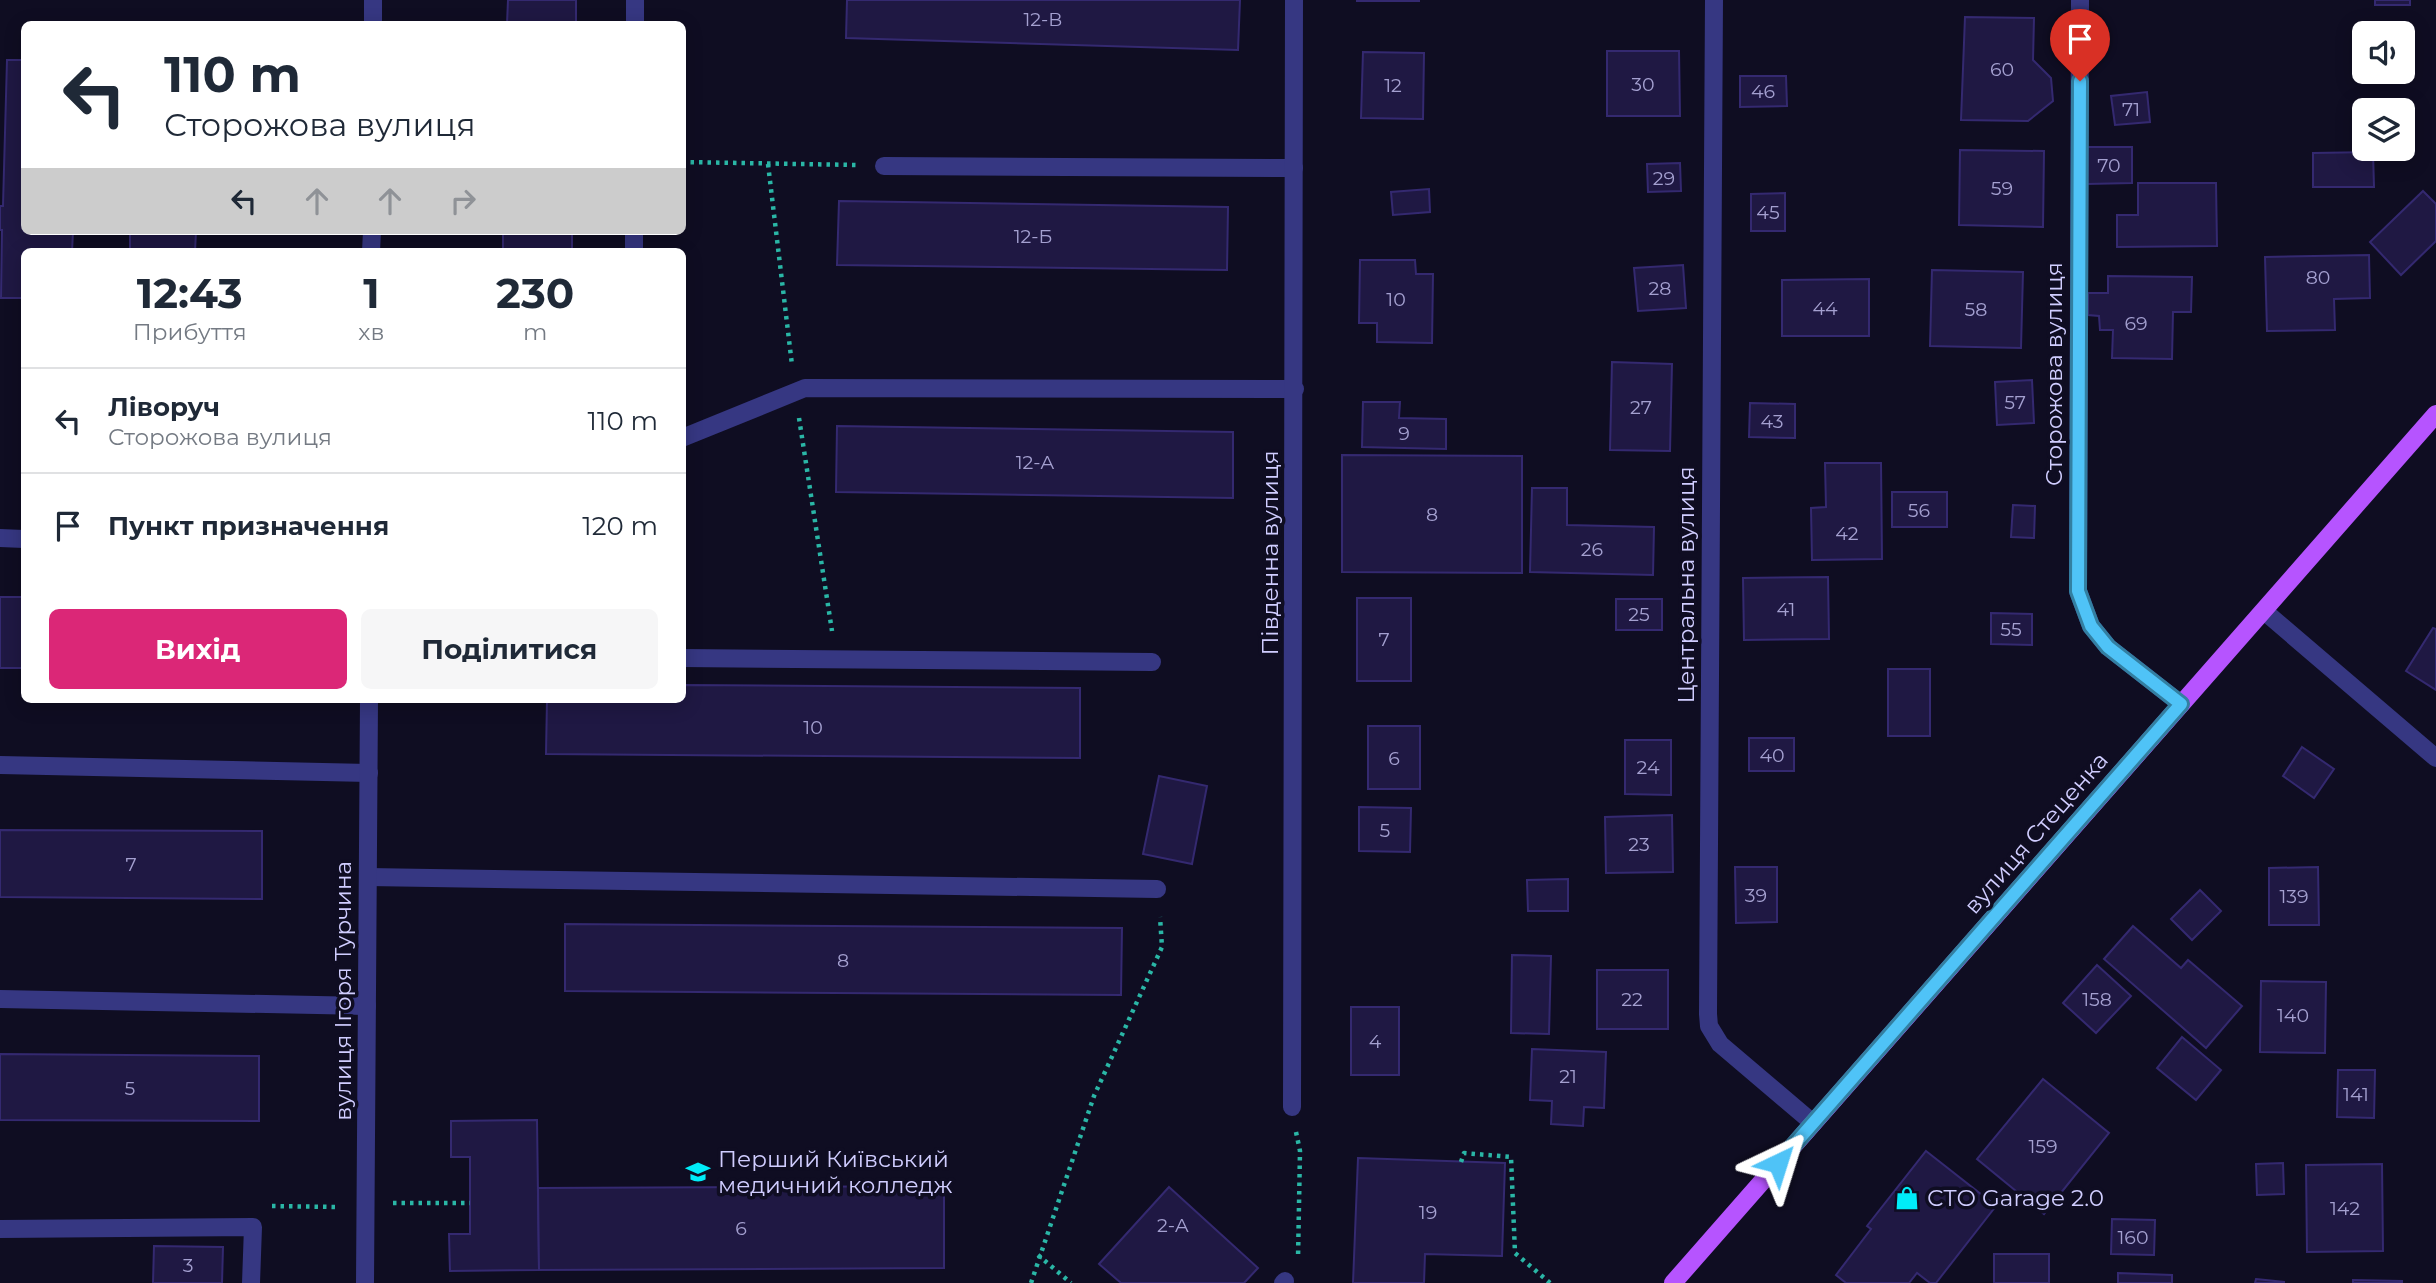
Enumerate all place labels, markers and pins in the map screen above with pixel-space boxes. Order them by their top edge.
pin [2050,9,2110,81]
place label: Перший Київський медичний колледж [718,1145,952,1199]
school or university icon: Перший Київський медичний колледж [684,1158,712,1186]
shop icon: СТО Garage 2.0 [1893,1184,1921,1212]
place label: СТО Garage 2.0 [1927,1184,2104,1212]

